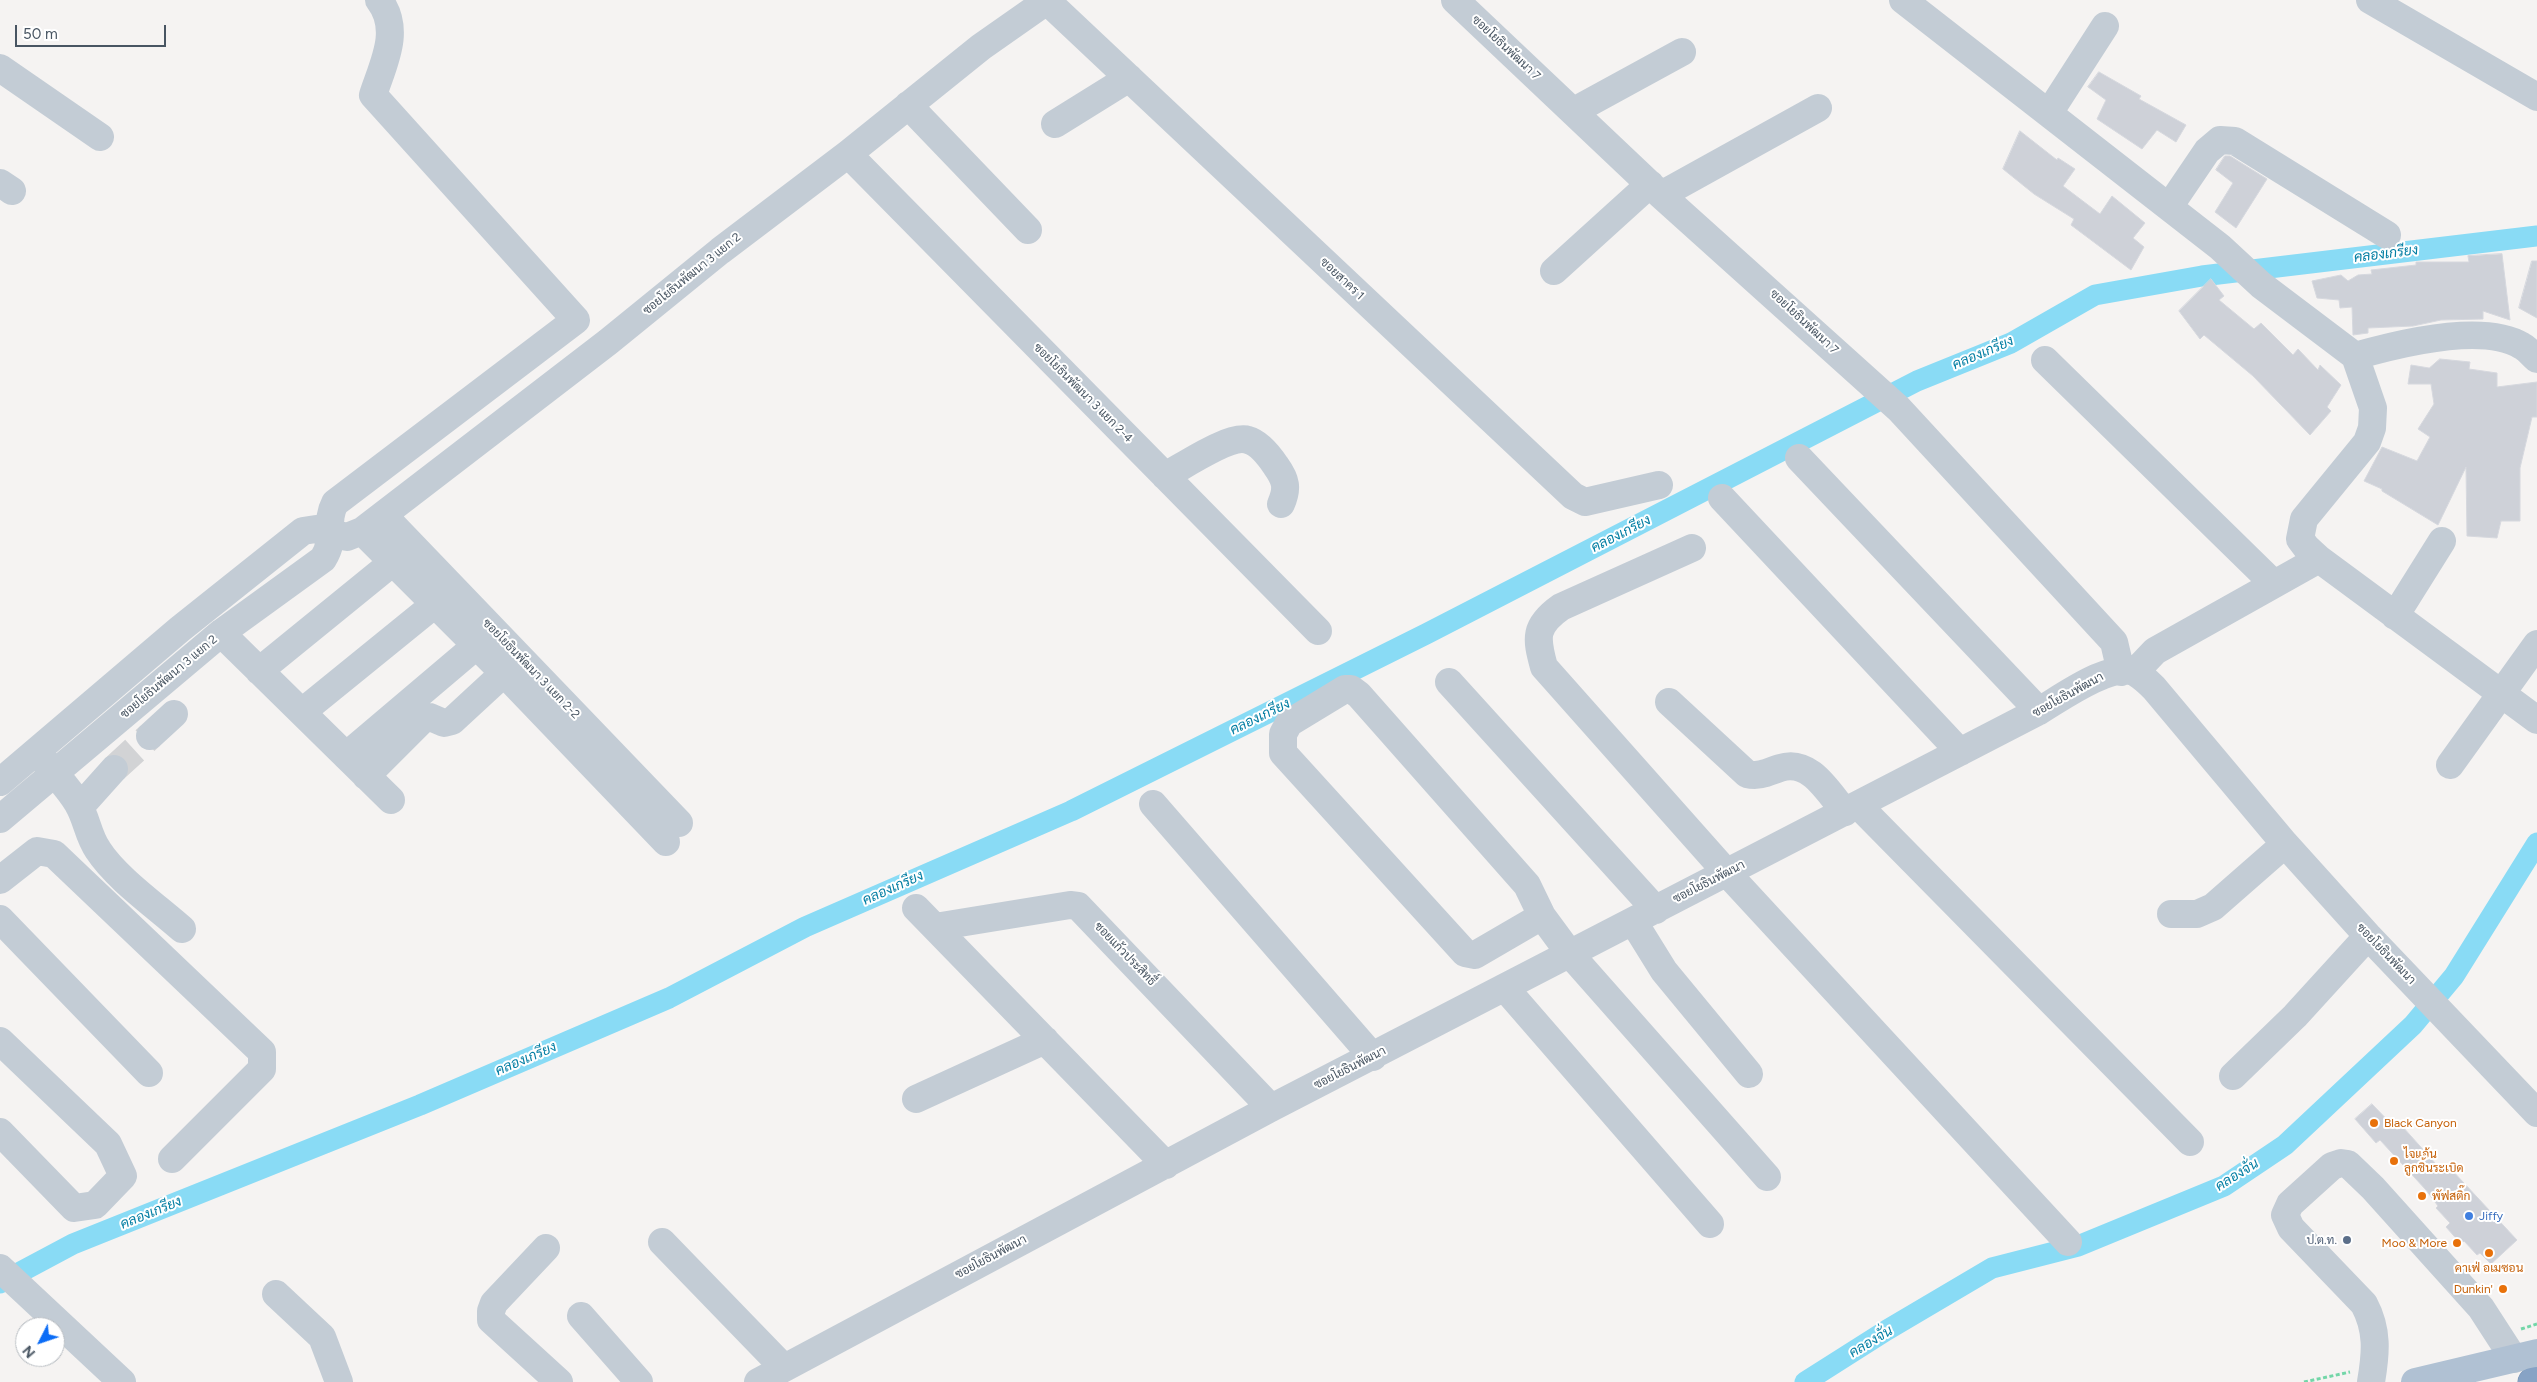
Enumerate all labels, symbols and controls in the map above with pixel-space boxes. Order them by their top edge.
street label: ซอยโยธินพัฒนา 7 [1469,13,1543,83]
scale bar [18,15,169,47]
text: 50 m [23,25,58,43]
street label: ซอยโยธินพัฒนา 3 แยก 2 [640,230,744,318]
water label: คลองเกรียง [2353,242,2419,266]
street label: ซอยสาคร 1 [1317,255,1367,303]
street label: ซอยโยธินพัฒนา 7 [1767,287,1841,357]
water label: คลองเกรียง [1950,333,2016,373]
street label: ซอยโยธินพัฒนา 3 แยก 2-4 [1030,340,1136,446]
water label: คลองเกรียง [1588,512,1654,556]
street label: ซอยโยธินพัฒนา 3 แยก 2-2 [479,616,583,722]
street label: ซอยโยธินพัฒนา 3 แยก 2 [118,632,220,722]
street label: ซอยโยธินพัฒนา [2030,670,2106,720]
water label: คลองเกรียง [1227,695,1293,739]
street label: ซอยโยธินพัฒนา [1671,858,1747,906]
water label: คลองเกรียง [860,867,926,909]
street label: ซอยแก้วประสิทธื์ [1091,919,1159,989]
street label: ซอยโยธินพัฒนา [2353,921,2419,987]
water label: คลองเกรียง [493,1039,559,1079]
street label: ซอยโยธินพัฒนา [1312,1044,1388,1092]
place label: Black Canyon [2384,1116,2457,1130]
marker: Black Canyon [2368,1117,2380,1129]
place label: ไจแอ้น ลูกชิ้นระเบิด [2404,1147,2464,1175]
water label: คลองจั่น [2212,1155,2262,1195]
marker: ไจแอ้น ลูกชิ้นระเบิด [2388,1155,2400,1167]
place label: พัฟสติ๊ก [2432,1189,2470,1203]
marker: พัฟสติ๊ก [2416,1190,2428,1202]
water label: คลองเกรียง [118,1193,184,1233]
place label: Jiffy [2479,1209,2503,1223]
marker: Jiffy [2463,1210,2475,1222]
street label: ซอยโยธินพัฒนา [953,1232,1029,1282]
place label: ป.ต.ท. [2306,1233,2337,1247]
marker: ป.ต.ท. [2341,1234,2353,1246]
place label: Moo & More [2382,1236,2447,1250]
marker: Moo & More [2451,1237,2463,1249]
marker: คาเฟ่ อเมซอน [2483,1247,2495,1259]
place label: คาเฟ่ อเมซอน [2455,1261,2523,1275]
place label: Dunkin' [2454,1282,2493,1296]
marker: Dunkin' [2497,1283,2509,1295]
north arrow [15,1317,65,1367]
water label: คลองจั่น [1846,1322,1896,1362]
text: N [19,1342,39,1361]

